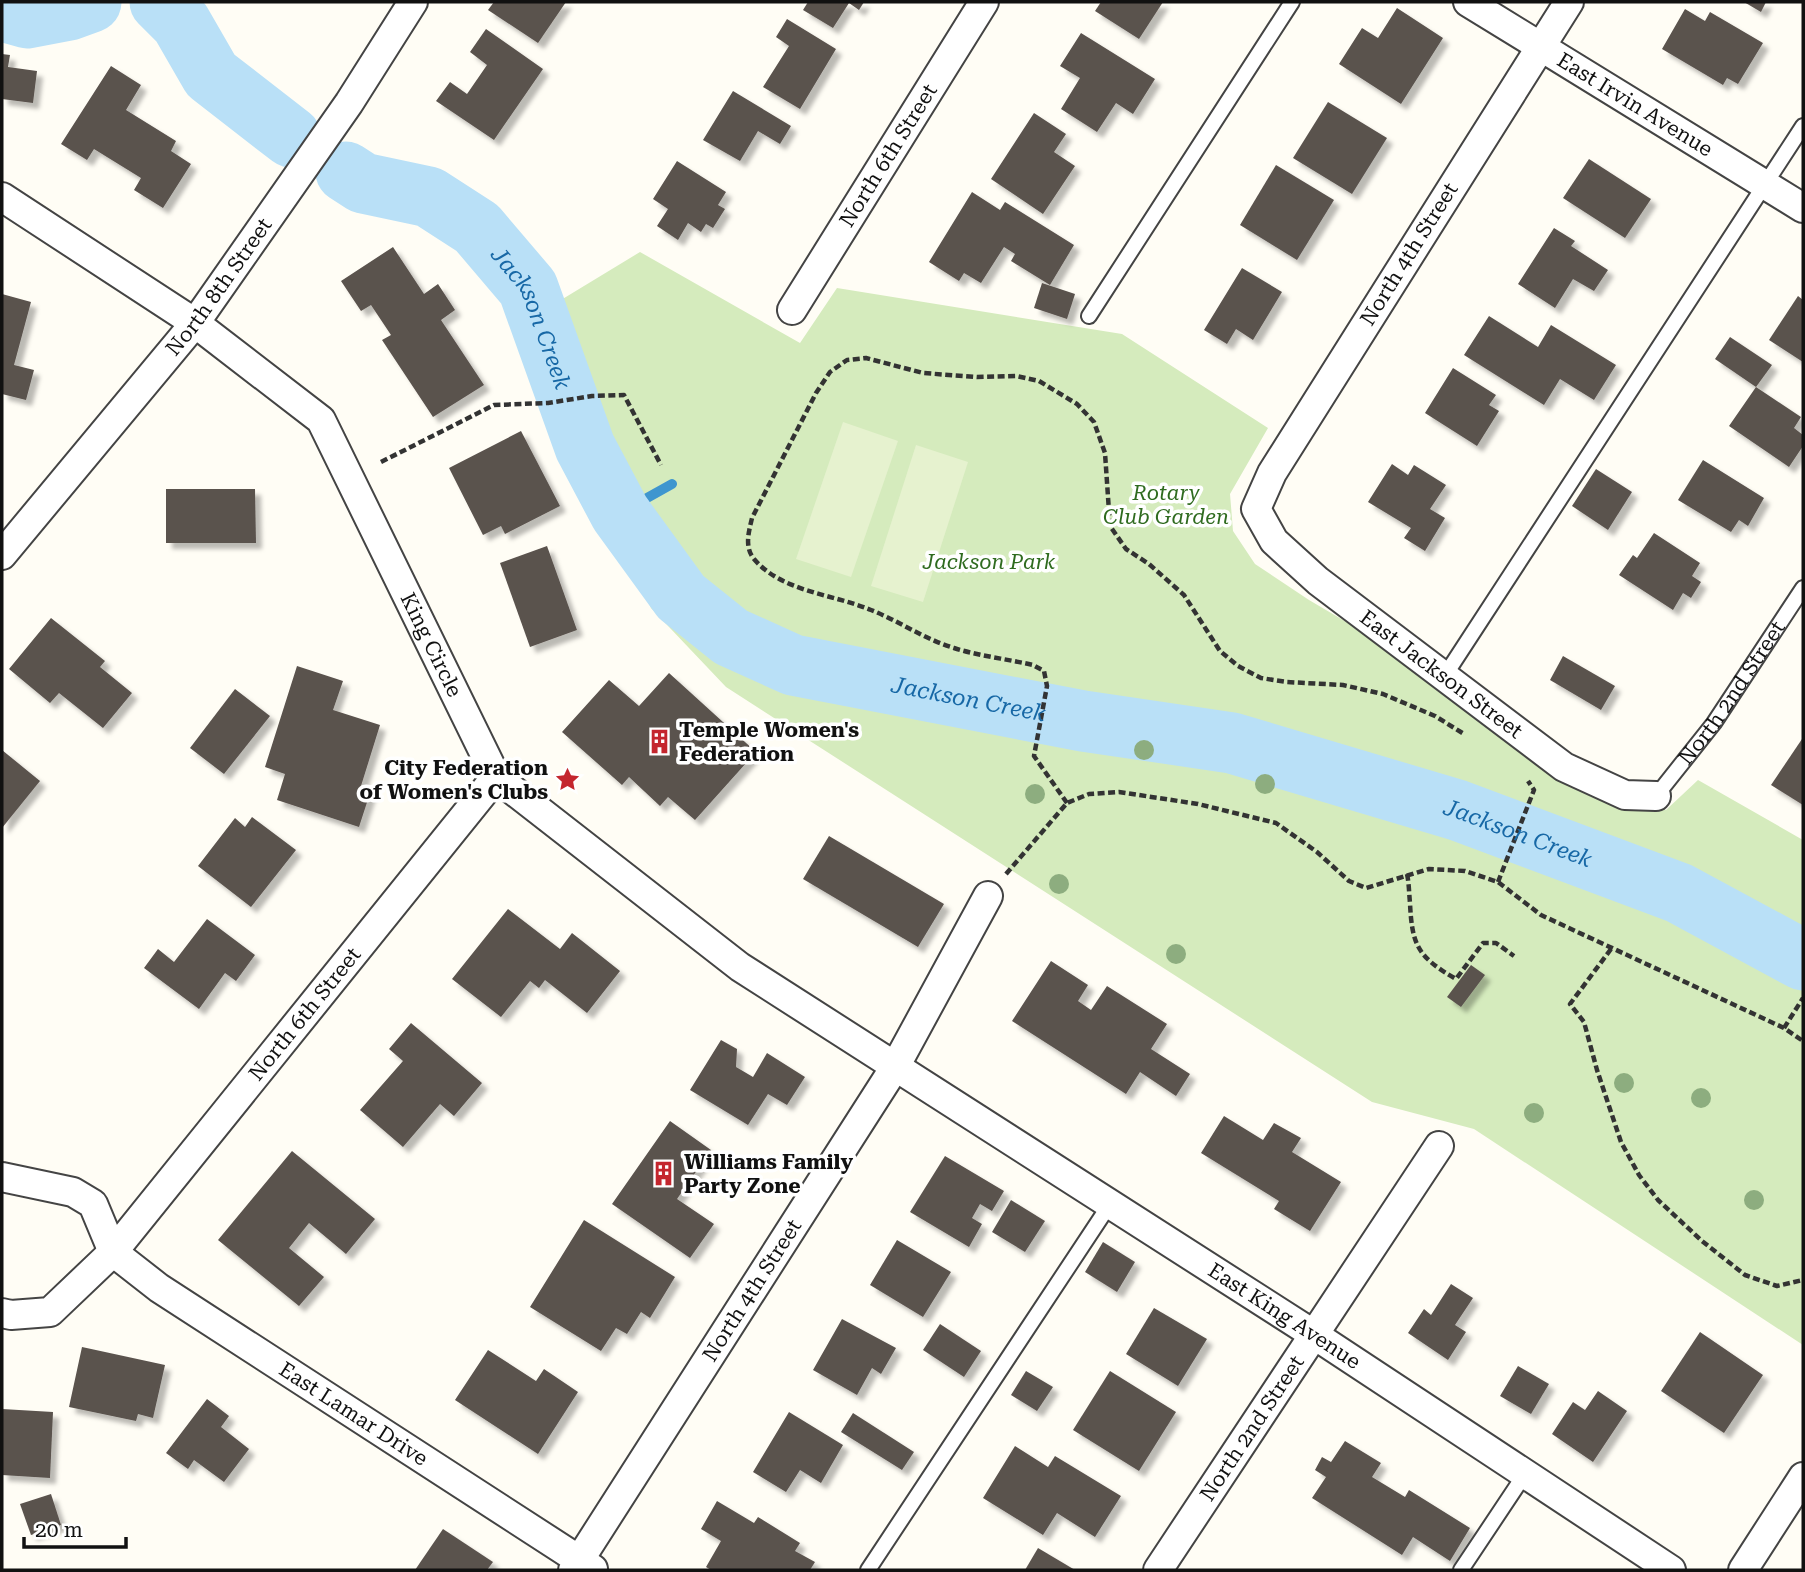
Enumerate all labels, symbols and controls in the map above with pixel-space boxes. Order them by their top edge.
street label: East Irvin Avenue [1553,48,1717,162]
street label: North 6th Street [835,79,942,231]
street label: North 4th Street [1355,178,1463,330]
street label: North 8th Street [161,213,277,360]
water label: Jackson Creek [484,241,576,394]
park label: Rotary Club Garden [1103,481,1229,529]
park label: Jackson Park [922,550,1056,574]
street label: King Circle [396,589,467,701]
street label: East Jackson Street [1355,605,1527,743]
street label: North 2nd Street [1673,616,1790,770]
water label: Jackson Creek [888,671,1048,728]
place label: Temple Women's Federation [679,718,859,766]
building icon: Temple Women's Federation [645,728,673,756]
place label: City Federation of Women's Clubs [359,756,548,804]
place icon: City Federation of Women's Clubs [554,766,582,794]
water label: Jackson Creek [1440,794,1596,874]
street label: North 6th Street [244,943,366,1085]
place label: Williams Family Party Zone [684,1150,853,1198]
building icon: Williams Family Party Zone [650,1160,678,1188]
street label: North 4th Street [698,1215,806,1366]
street label: East King Avenue [1204,1258,1365,1374]
street label: North 2nd Street [1195,1351,1309,1506]
street label: East Lamar Drive [275,1357,432,1471]
scale bar [24,1506,126,1550]
text: 20 m [35,1518,83,1542]

